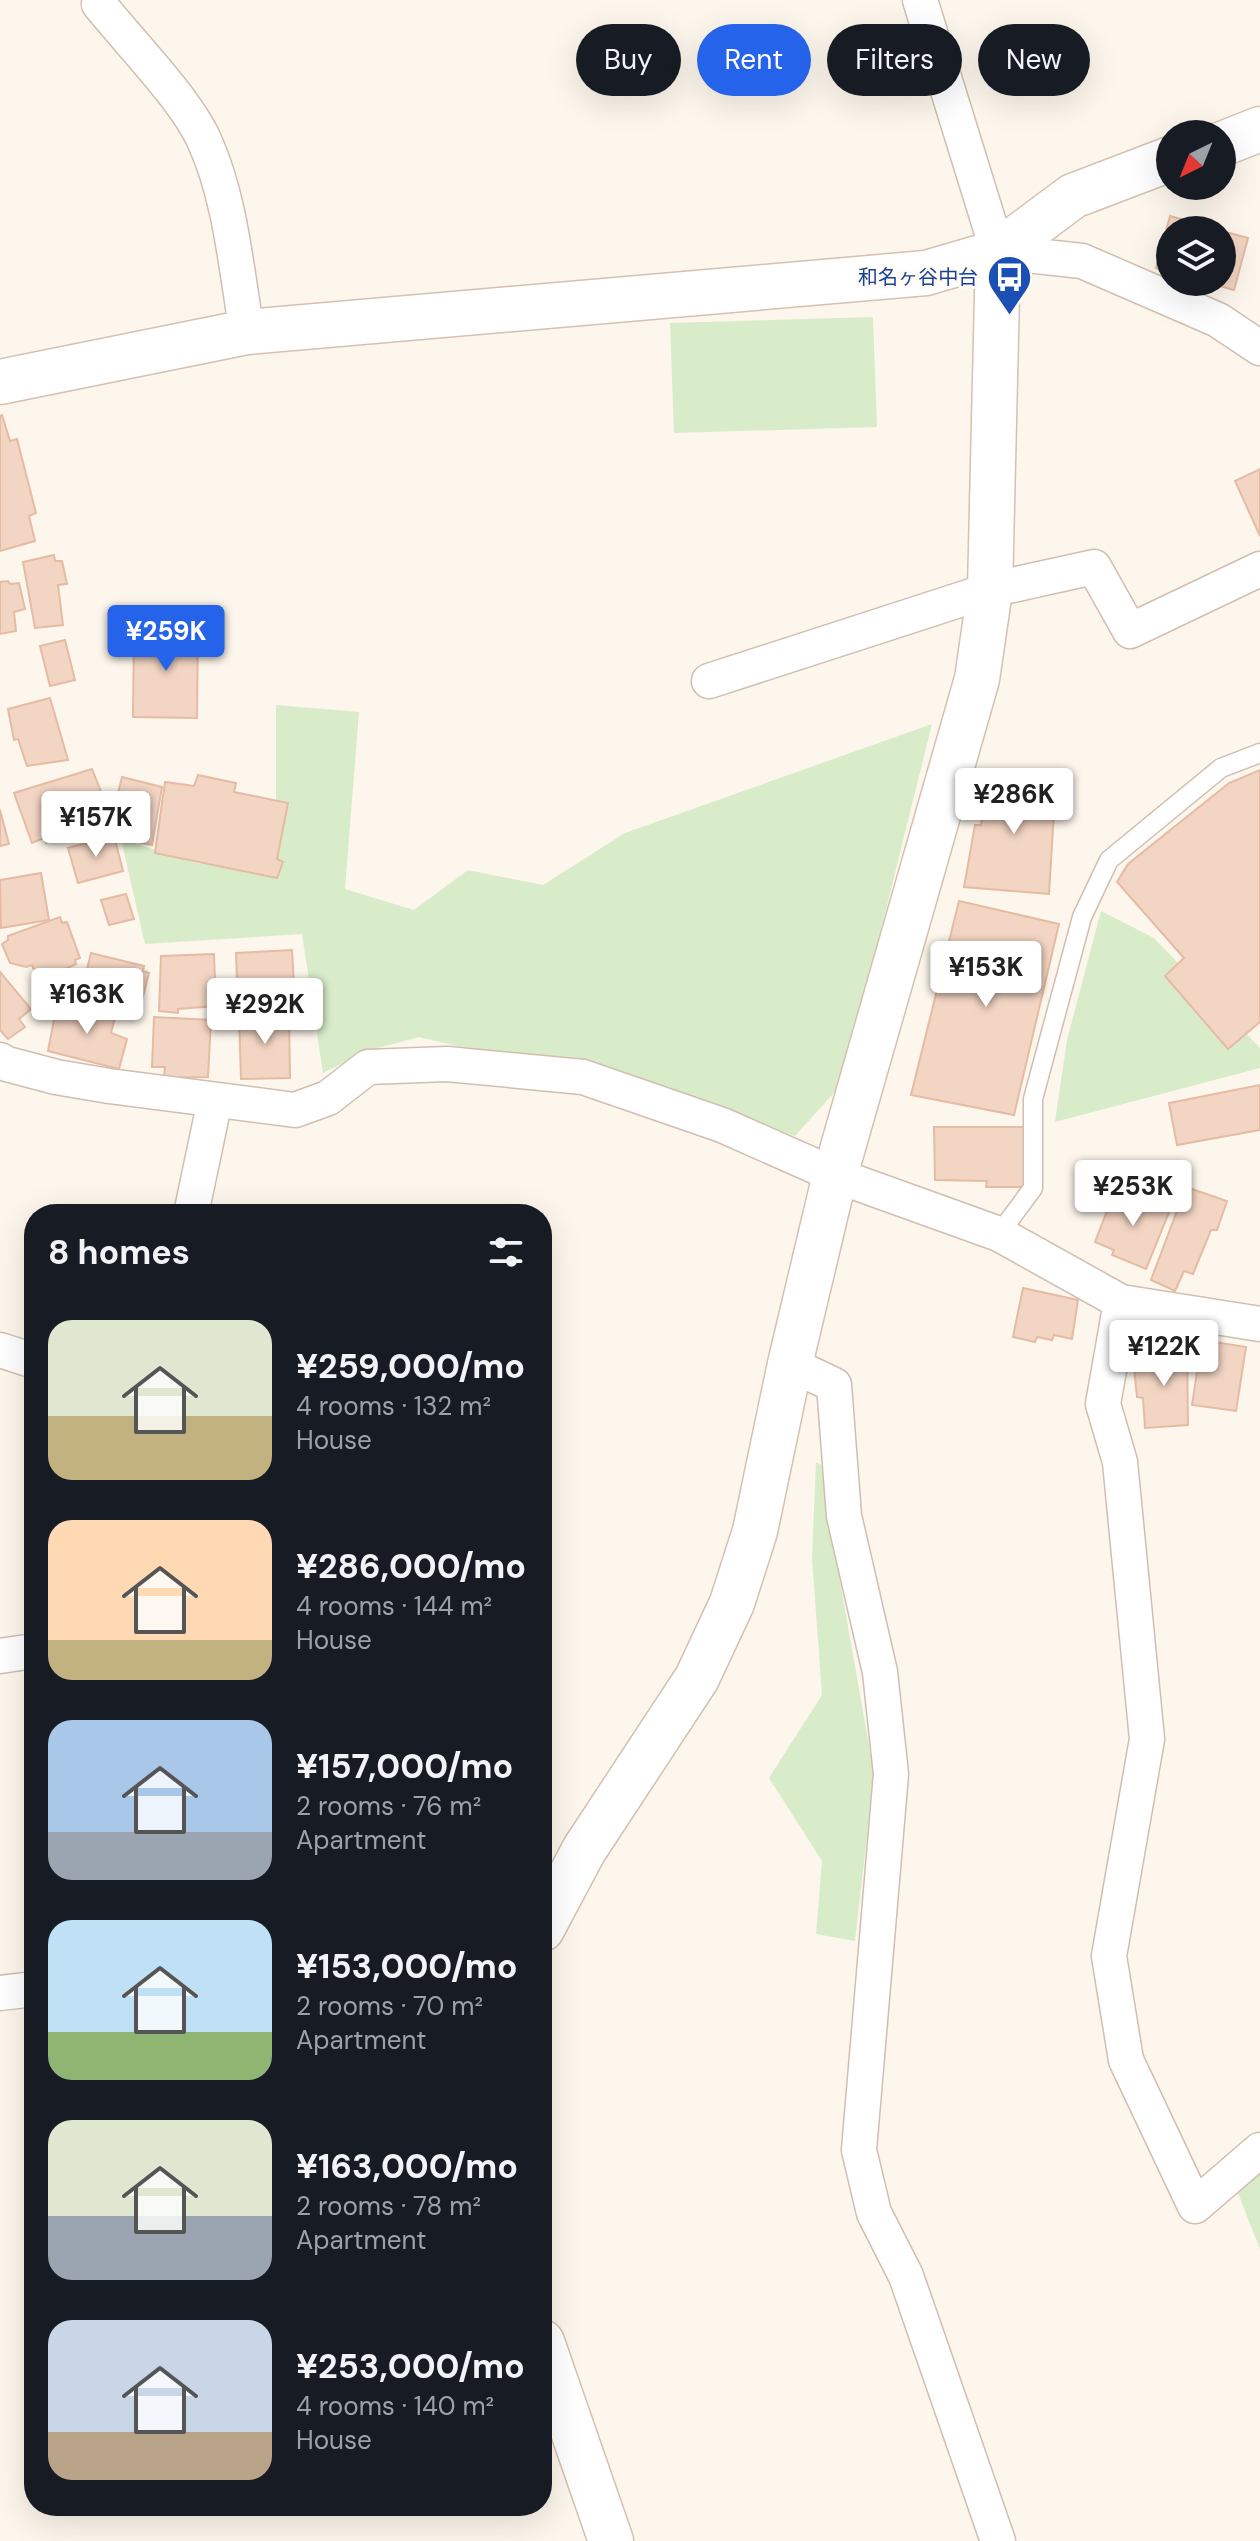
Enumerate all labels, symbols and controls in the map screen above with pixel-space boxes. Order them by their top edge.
chip: Buy [576,24,681,96]
chip: Rent [697,24,811,96]
chip: Filters [827,24,962,96]
chip: New [978,24,1090,96]
north arrow [1156,120,1236,200]
map controls [1156,120,1236,296]
button: layers [1156,216,1236,296]
bus stop icon: 和名ヶ谷中台 [985,253,1033,316]
place label: 和名ヶ谷中台 [858,264,978,290]
pin: ¥259K [110,605,222,673]
text: ¥259K [126,614,206,648]
pin: ¥286K [958,768,1070,836]
text: ¥286K [973,777,1055,811]
pin: ¥157K [40,791,152,859]
text: ¥157K [59,800,133,834]
pin: ¥153K [930,941,1042,1009]
text: ¥153K [948,950,1024,984]
pin: ¥163K [31,968,143,1036]
text: ¥163K [49,977,125,1011]
pin: ¥292K [209,978,321,1046]
text: ¥292K [225,987,305,1021]
pin: ¥253K [1077,1160,1189,1228]
text: ¥253K [1093,1169,1173,1203]
text: 8 homes [48,1230,190,1275]
icon: filters [484,1230,528,1274]
pin: ¥122K [1108,1320,1220,1388]
text: ¥122K [1127,1329,1201,1363]
text: ¥259,000/mo [296,1344,525,1389]
icon: home [112,1352,208,1448]
text: 4 rooms · 132 m² [296,1389,491,1423]
text: House [296,1423,372,1457]
text: ¥286,000/mo [296,1544,526,1589]
icon: home [112,1552,208,1648]
text: 4 rooms · 144 m² [296,1589,492,1623]
text: House [296,1623,372,1657]
text: ¥157,000/mo [296,1744,513,1789]
icon: home [112,1752,208,1848]
text: 2 rooms · 76 m² [296,1789,481,1823]
text: Apartment [296,1823,427,1857]
text: ¥153,000/mo [296,1944,518,1989]
icon: home [112,1952,208,2048]
text: 2 rooms · 70 m² [296,1989,483,2023]
text: Apartment [296,2023,427,2057]
text: ¥163,000/mo [296,2144,518,2189]
icon: home [112,2152,208,2248]
text: 2 rooms · 78 m² [296,2189,481,2223]
text: Apartment [296,2223,427,2257]
text: ¥253,000/mo [296,2344,525,2389]
icon: home [112,2352,208,2448]
text: 4 rooms · 140 m² [296,2389,494,2423]
text: House [296,2423,372,2457]

